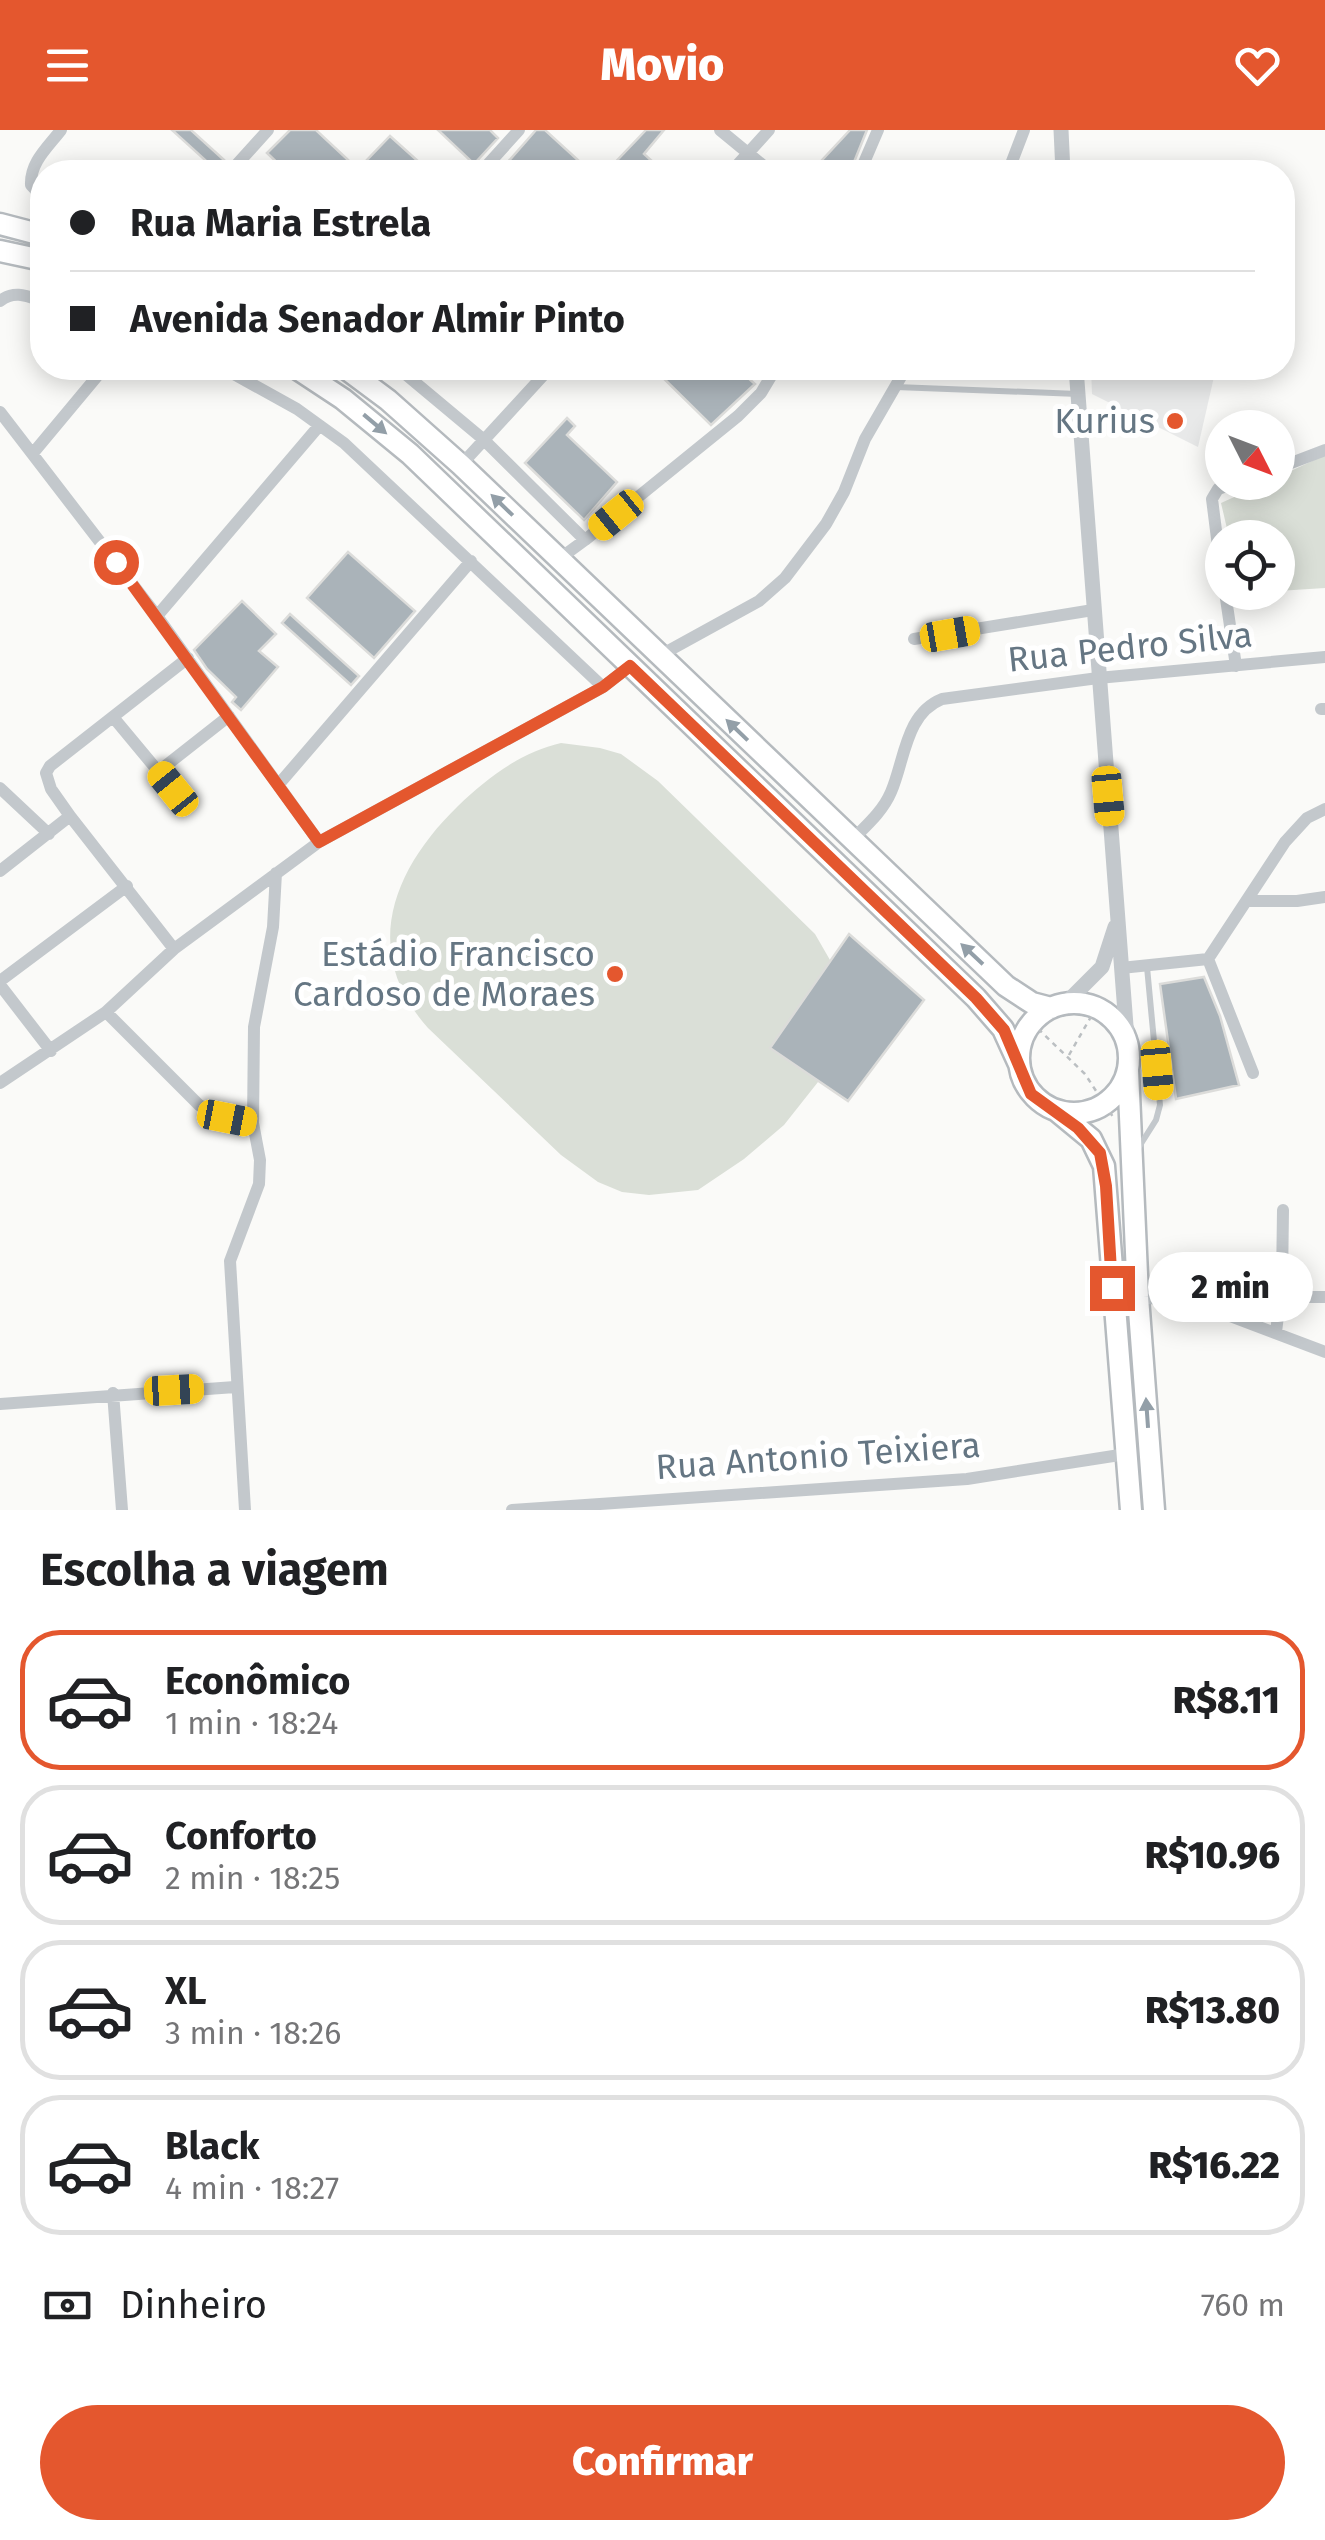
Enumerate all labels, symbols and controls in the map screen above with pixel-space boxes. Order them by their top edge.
icon: menu [40,38,95,93]
text: Movio [601,38,724,92]
icon: heart [1230,38,1285,93]
text: Rua Maria Estrela [130,200,431,246]
text: Avenida Senador Almir Pinto [130,296,625,342]
place label: Kurius [1054,400,1155,442]
marker: Kurius [1164,410,1186,432]
north arrow [1205,410,1295,500]
map controls [1205,410,1295,610]
one-way arrow [362,413,387,435]
car [583,484,649,546]
one-way arrow [491,494,515,517]
button: locate [1205,520,1295,610]
route start [94,540,139,585]
street label: Rua Pedro Silva [1006,613,1254,681]
car [918,614,982,654]
one-way arrow [725,719,749,742]
car [142,756,204,822]
car [1090,765,1126,827]
place label: Estádio Francisco Cardoso de Moraes [293,933,595,1015]
one-way arrow [961,943,985,966]
marker: Estádio Francisco Cardoso de Moraes [604,963,626,985]
car [1139,1039,1175,1101]
car [195,1098,259,1138]
callout: 2 min [1147,1253,1312,1323]
route end [1090,1266,1135,1311]
text: 2 min [1191,1268,1270,1306]
car [143,1373,205,1407]
one-way arrow [1139,1396,1155,1428]
street label: Rua Antonio Teixiera [654,1424,982,1488]
text: Escolha a viagem [40,1543,389,1597]
icon: car [45,1655,135,1745]
text: Econômico [165,1658,350,1704]
text: R$8.11 [1173,1677,1280,1723]
text: 1 min · 18:24 [165,1704,338,1742]
icon: car [45,1810,135,1900]
text: Conforto [165,1813,317,1859]
text: R$10.96 [1145,1832,1280,1878]
text: 2 min · 18:25 [165,1859,340,1897]
icon: car [45,1965,135,2055]
text: XL [165,1968,207,2014]
text: R$13.80 [1145,1987,1280,2033]
text: 3 min · 18:26 [165,2014,341,2052]
icon: car [45,2120,135,2210]
text: Black [165,2123,260,2169]
text: R$16.22 [1149,2142,1280,2188]
text: 4 min · 18:27 [165,2169,339,2207]
icon: cash [40,2278,95,2333]
text: Dinheiro [120,2282,267,2328]
text: 760 m [1201,2286,1285,2324]
button: Confirmar [40,2405,1285,2520]

